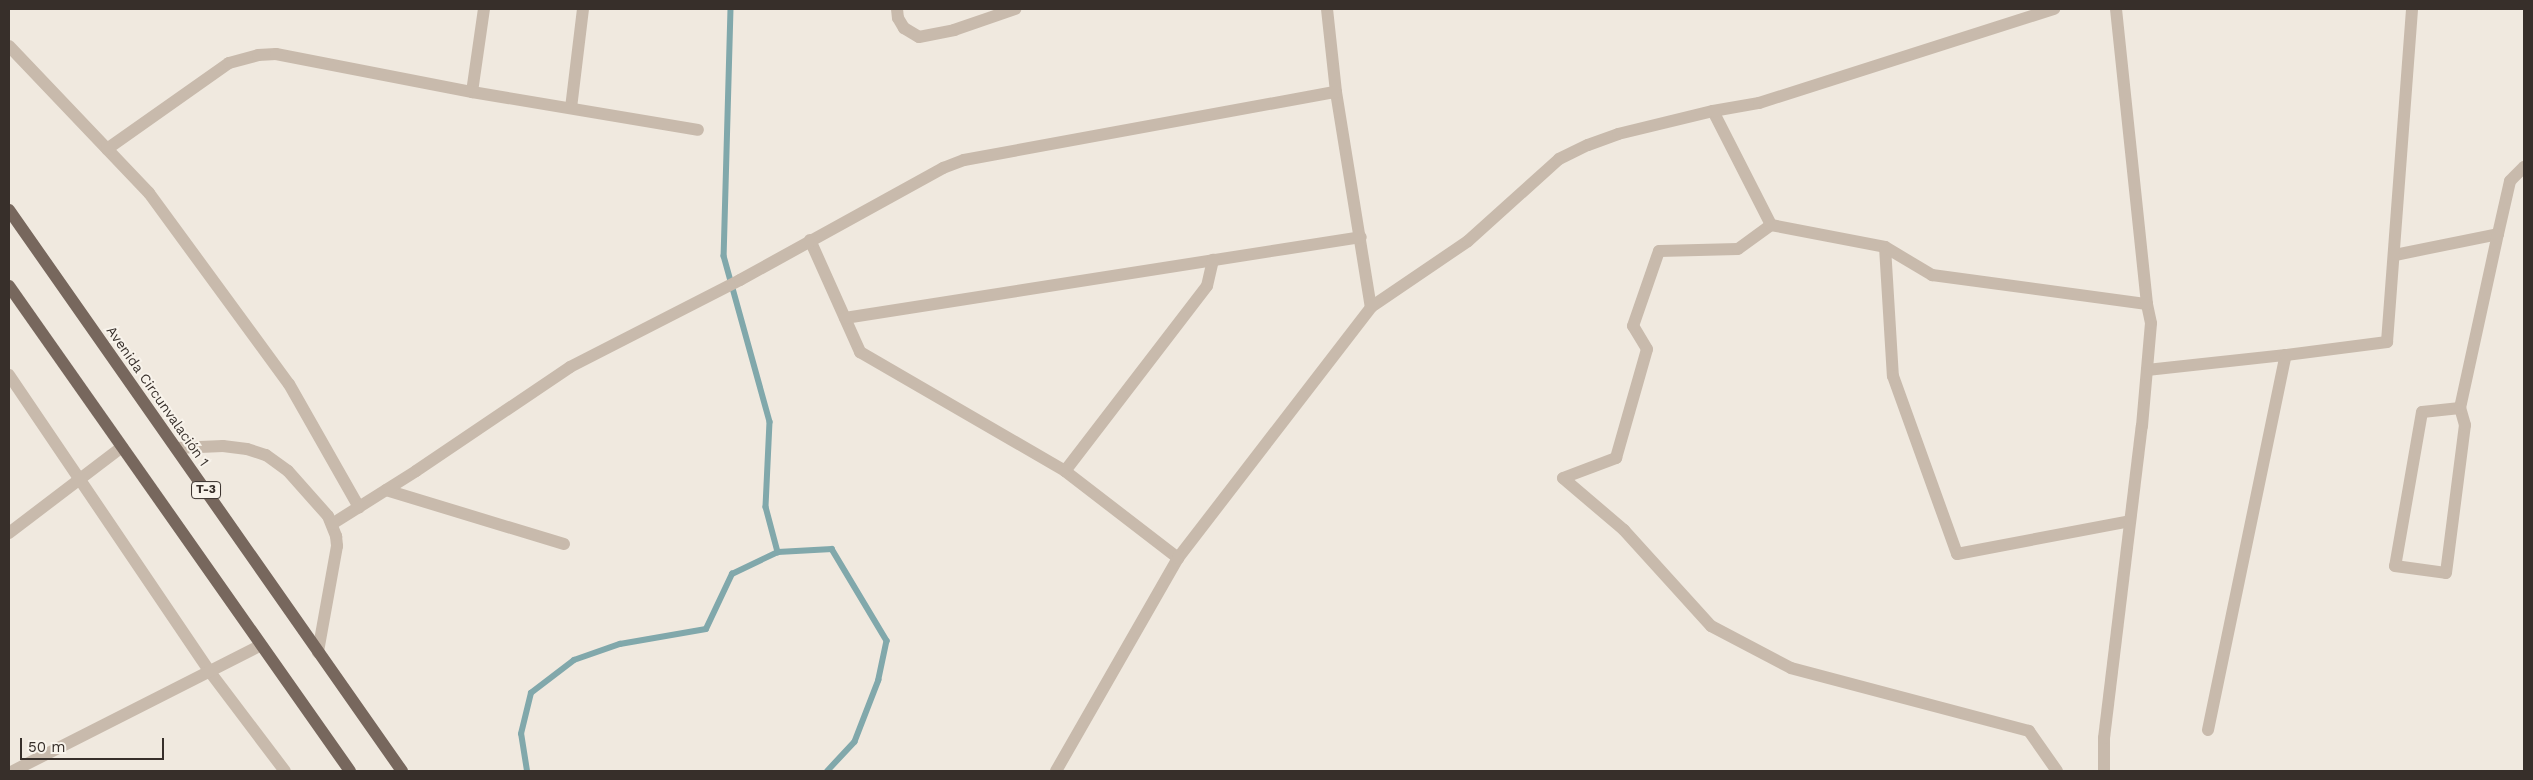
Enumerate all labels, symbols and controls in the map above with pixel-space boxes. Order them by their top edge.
street label: Avenida Circunvalación 1 [103,322,213,470]
road number: T-3 [191,480,221,500]
scale bar [22,728,166,760]
text: 50 m [28,738,65,756]

